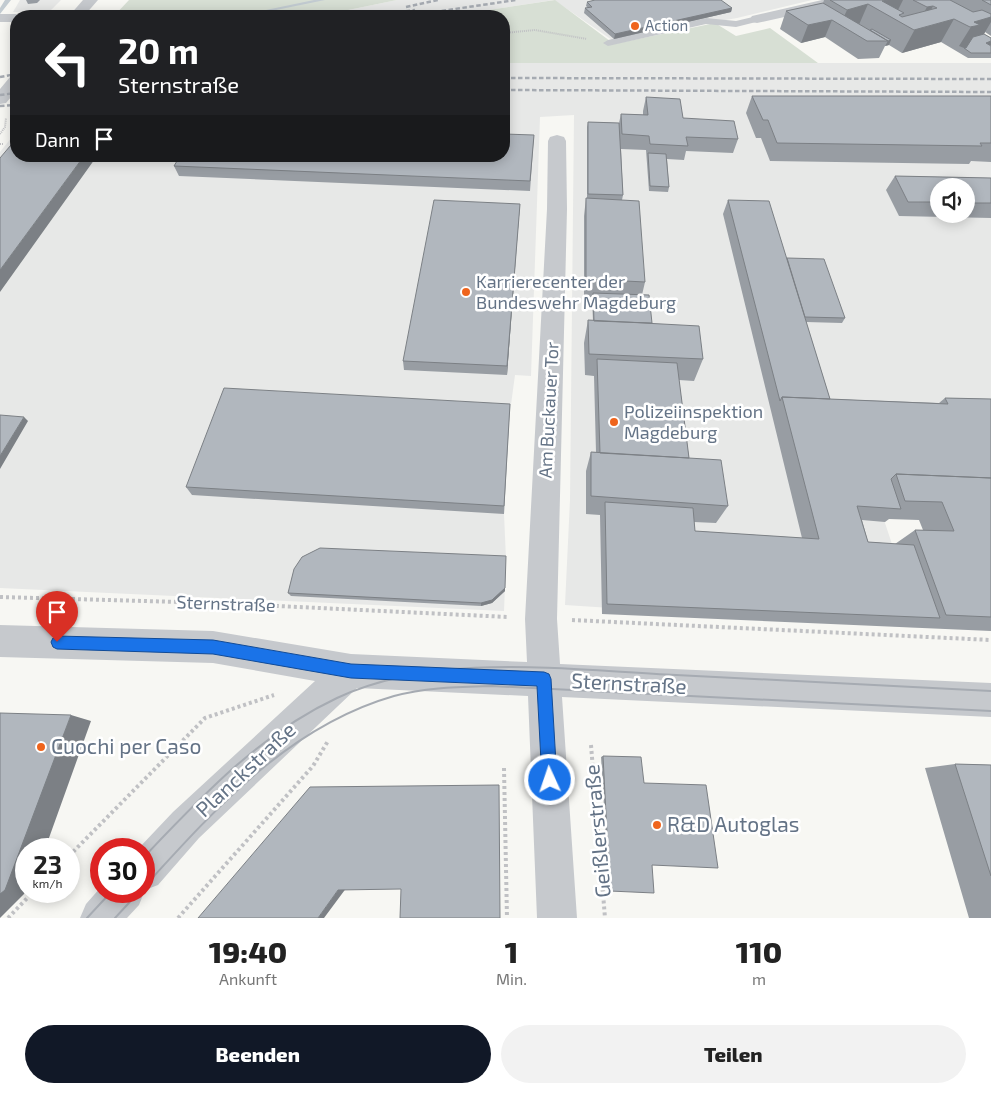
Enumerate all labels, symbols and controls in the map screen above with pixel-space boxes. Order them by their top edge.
place label: Action [645,16,688,34]
marker: Action [629,20,641,32]
text: 20 m [118,29,199,71]
icon: left [35,30,100,95]
text: Sternstraße [118,71,239,97]
icon: arrive [90,125,118,153]
text: Dann [35,128,80,151]
map controls [930,178,975,223]
button: sound [930,178,975,223]
place label: Karrierecenter der Bundeswehr Magdeburg [476,270,676,313]
marker: Karrierecenter der Bundeswehr Magdeburg [460,286,472,298]
street label: Am Buckauer Tor [533,341,563,479]
place label: Polizeiinspektion Magdeburg [624,400,763,443]
marker: Polizeiinspektion Magdeburg [608,416,620,428]
street label: Sternstraße [176,590,276,616]
pin [36,591,78,642]
icon: arrive [43,598,71,626]
street label: Sternstraße [571,667,687,698]
street label: Planckstraße [190,716,300,821]
place label: Cuochi per Caso [51,733,201,758]
marker: Cuochi per Caso [35,741,47,753]
position arrow [523,753,575,805]
street label: Geißlerstraße [578,763,615,899]
place label: R&D Autoglas [667,811,799,836]
marker: R&D Autoglas [651,819,663,831]
speed limit sign: 30 [90,838,155,903]
text: 23 [33,849,62,879]
text: km/h [33,876,62,890]
text: 19:40 [209,933,287,969]
text: 1 [505,933,518,969]
text: 110 [736,933,782,969]
text: Ankunft [219,969,277,988]
text: Min. [496,969,527,988]
text: m [752,969,766,988]
button: Beenden [25,1025,491,1083]
button: Teilen [501,1025,966,1083]

